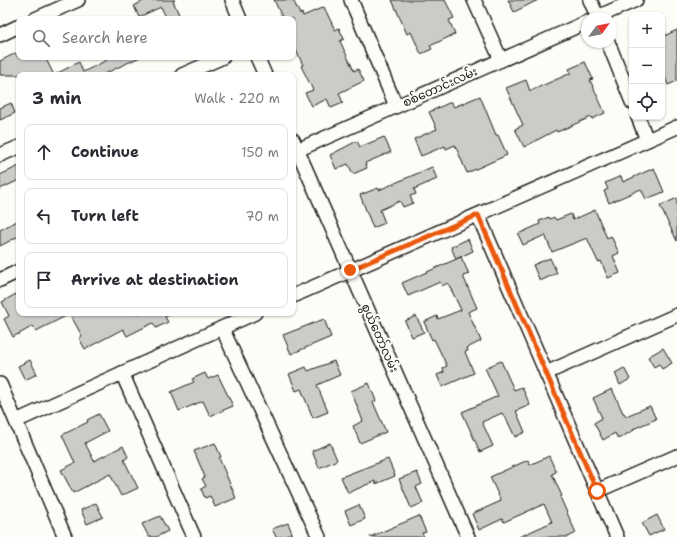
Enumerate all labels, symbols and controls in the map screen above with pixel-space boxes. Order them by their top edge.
north arrow [581,12,617,48]
map controls [629,12,665,120]
button: + [629,12,665,48]
search box [16,16,296,60]
icon: search [30,27,52,49]
text: Search here [62,28,148,48]
button: − [629,48,665,84]
street label: စစ်တောင်းလမ်း [400,62,480,111]
button: locate [629,84,665,120]
text: 3 min [32,87,82,109]
text: Walk · 220 m [194,90,280,107]
icon: ahead [33,141,55,163]
text: Continue [71,142,139,162]
text: 150 m [241,144,279,161]
icon: left [33,205,55,227]
text: Turn left [71,206,139,226]
text: 70 m [245,208,279,225]
route end [341,261,359,279]
icon: arrive [33,269,55,291]
text: Arrive at destination [71,270,239,290]
street label: စွယ်တော်လမ်း [356,301,403,376]
route start [588,482,606,500]

